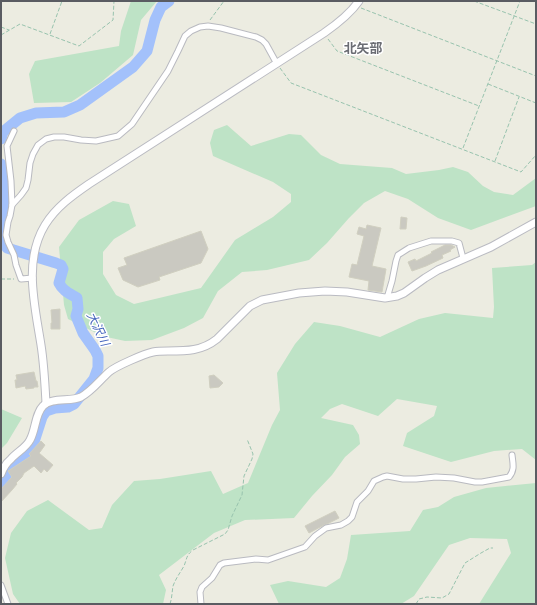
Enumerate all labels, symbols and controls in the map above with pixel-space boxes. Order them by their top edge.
district label: 北矢部 [343,40,383,57]
water label: 大沢川 [83,309,114,350]

